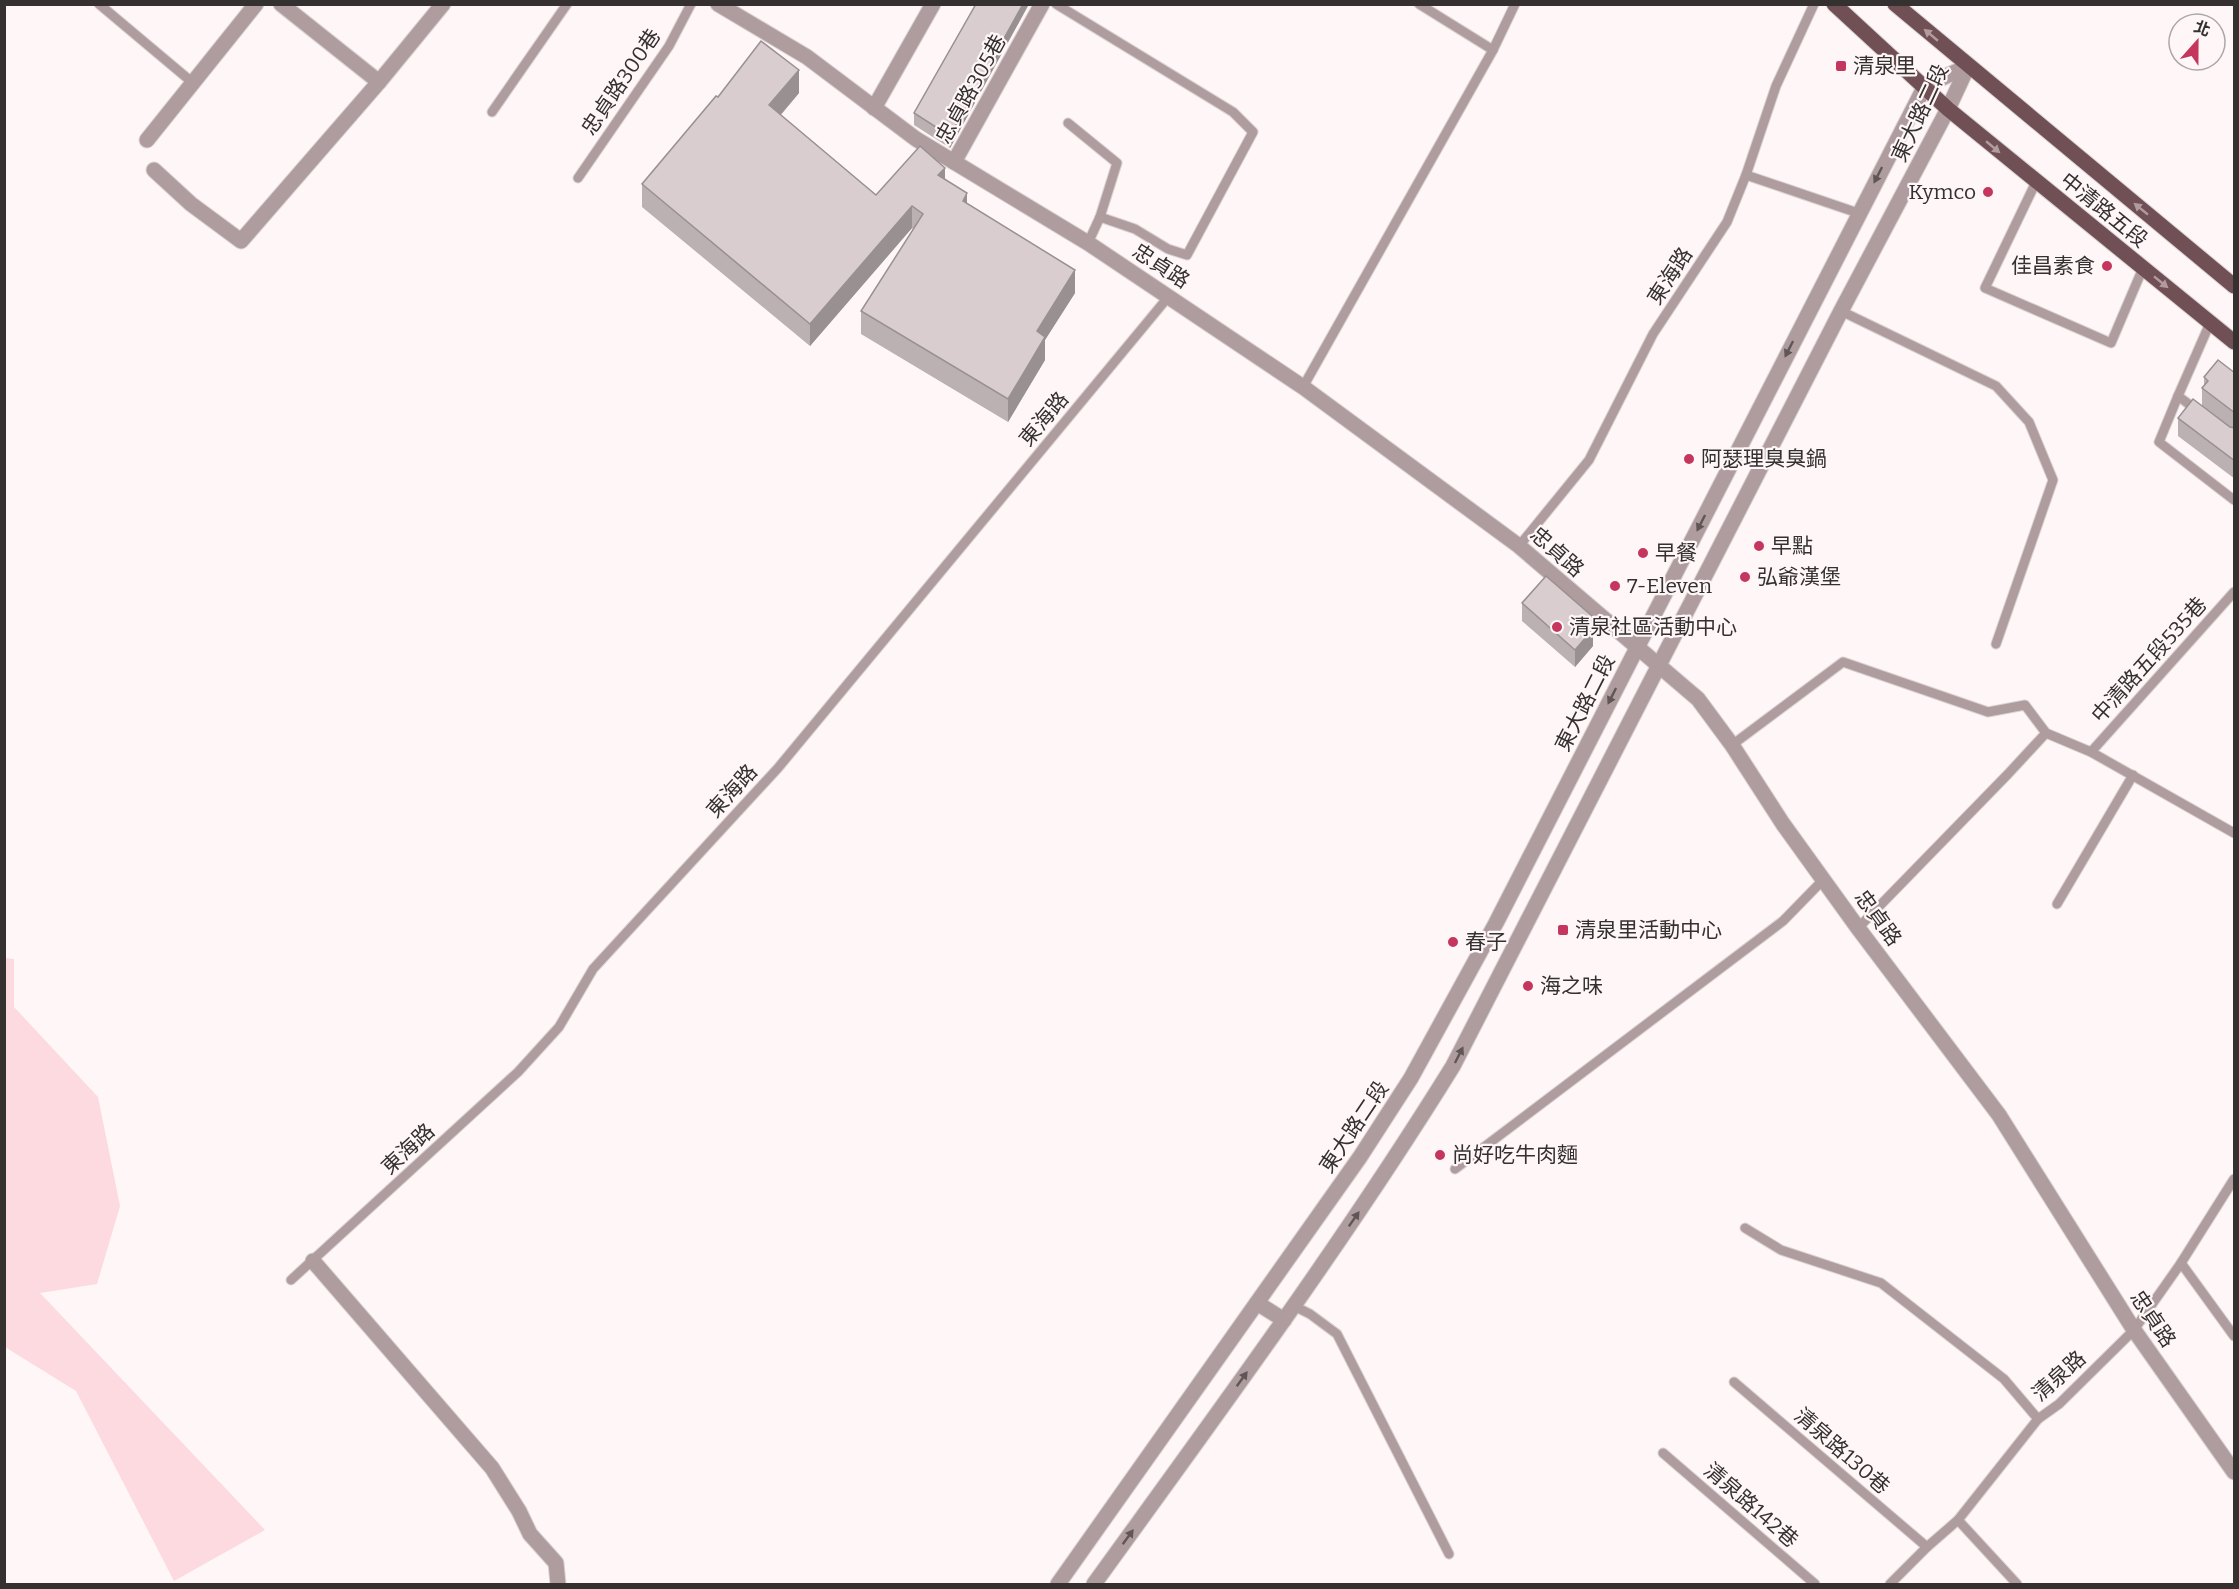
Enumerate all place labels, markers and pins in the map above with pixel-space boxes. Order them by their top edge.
place label: 清泉里 [1853,53,1916,79]
marker: 清泉里 [1834,59,1848,73]
place label: Kymco [1909,179,1976,205]
marker: Kymco [1981,185,1995,199]
place label: 佳昌素食 [2011,253,2095,279]
marker: 佳昌素食 [2100,259,2114,273]
place label: 阿瑟理臭臭鍋 [1701,446,1827,472]
marker: 阿瑟理臭臭鍋 [1682,452,1696,466]
place label: 早點 [1771,533,1813,559]
marker: 早點 [1752,539,1766,553]
place label: 早餐 [1655,540,1697,566]
marker: 早餐 [1636,546,1650,560]
place label: 弘爺漢堡 [1757,564,1841,590]
marker: 弘爺漢堡 [1738,570,1752,584]
place label: 7-Eleven [1627,573,1712,599]
marker: 7-Eleven [1608,579,1622,593]
place label: 清泉社區活動中心 [1569,614,1737,640]
marker: 清泉社區活動中心 [1550,620,1564,634]
place label: 清泉里活動中心 [1575,917,1722,943]
marker: 清泉里活動中心 [1556,923,1570,937]
place label: 春子 [1465,929,1507,955]
marker: 春子 [1446,935,1460,949]
place label: 海之味 [1540,973,1603,999]
marker: 海之味 [1521,979,1535,993]
place label: 尚好吃牛肉麵 [1452,1142,1578,1168]
marker: 尚好吃牛肉麵 [1433,1148,1447,1162]

